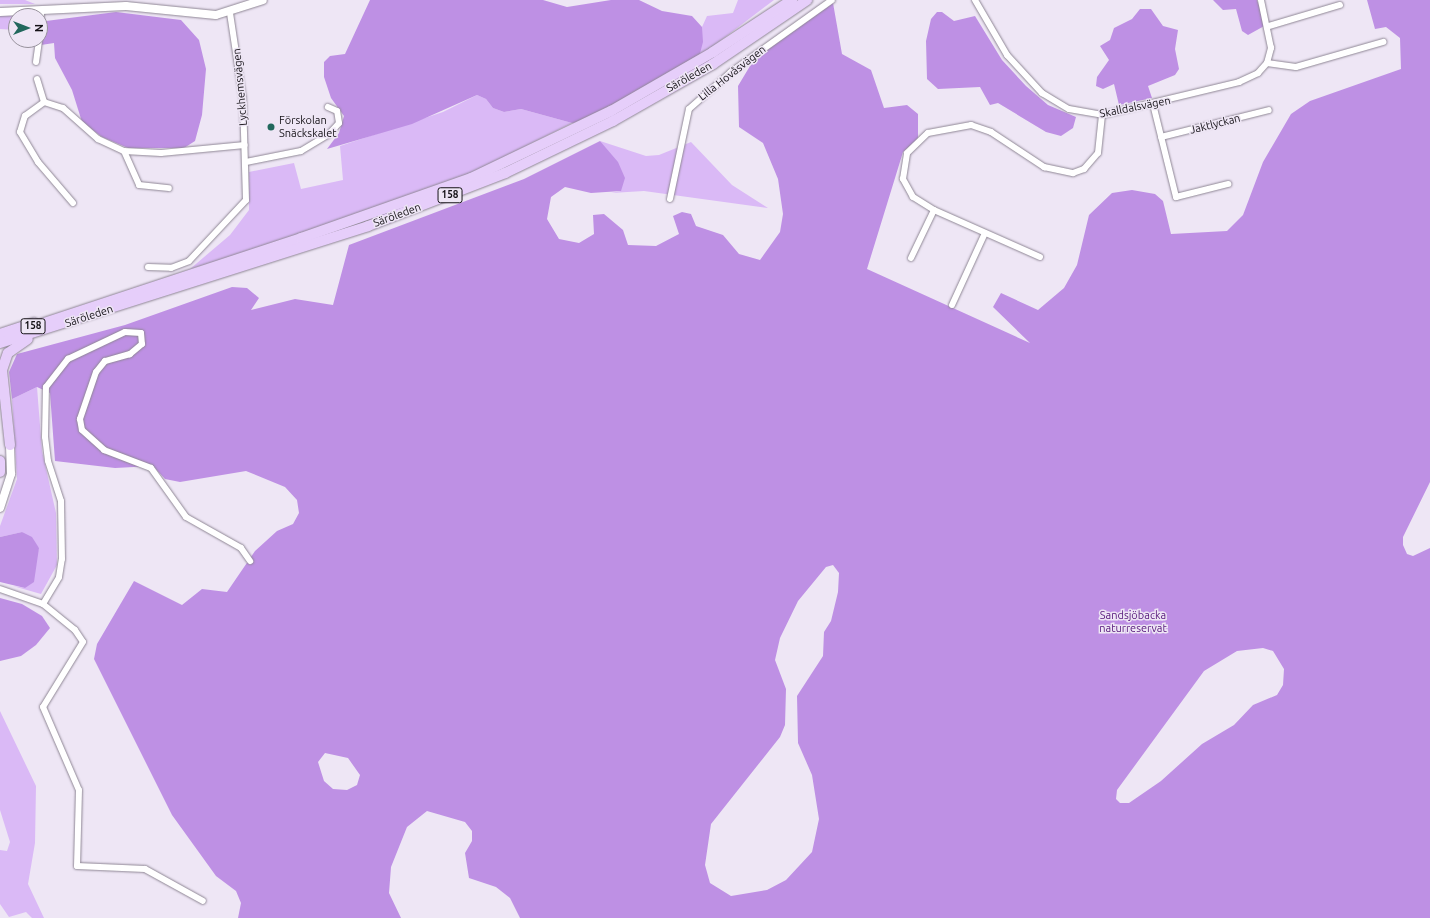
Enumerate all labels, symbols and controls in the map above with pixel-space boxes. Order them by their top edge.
north arrow [8,8,48,48]
text: N [33,24,45,32]
street label: Lilla Hovåsvägen [696,43,768,103]
street label: Lyckhemsvägen [230,48,250,126]
street label: Säröleden [664,59,714,95]
street label: Skalldalsvägen [1098,94,1172,120]
street label: Jaktlyckan [1188,111,1242,137]
place label: Förskolan Snäckskalet [279,114,337,140]
marker: Förskolan Snäckskalet [266,122,276,132]
road number: 158 [437,187,463,203]
street label: Säröleden [371,200,423,230]
street label: Säröleden [63,302,115,330]
road number: 158 [20,318,46,334]
park label: Sandsjöbacka naturreservat [1099,609,1167,635]

